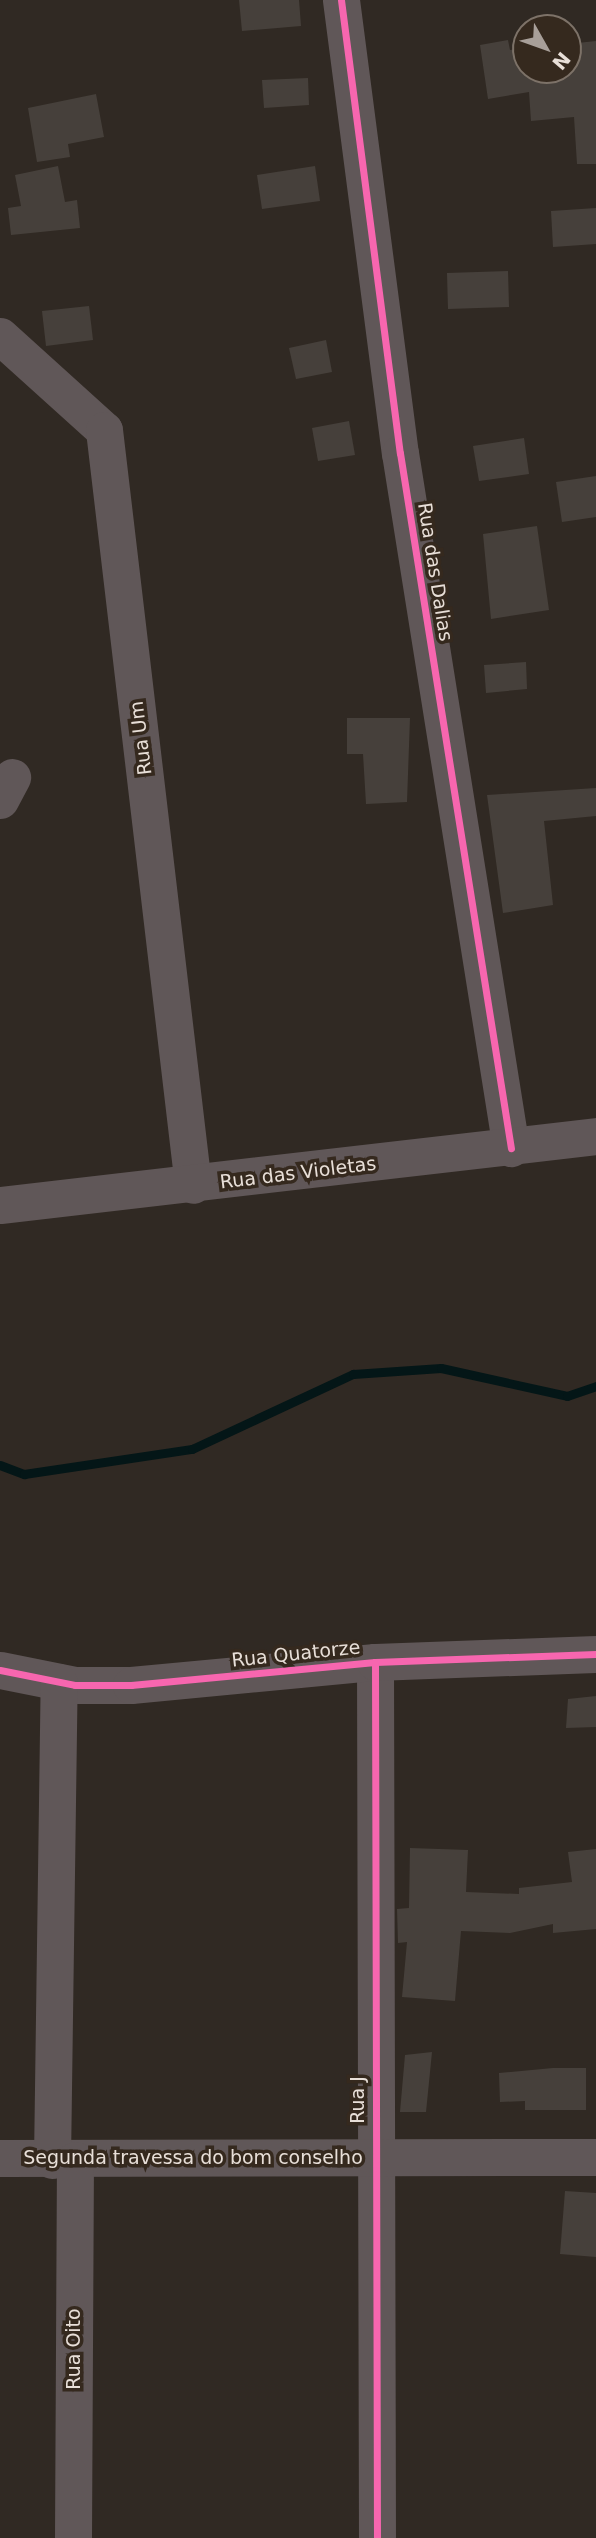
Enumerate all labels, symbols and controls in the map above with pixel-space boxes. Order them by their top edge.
north arrow [512,14,582,84]
text: N [548,48,575,74]
street label: Rua das Dalias [413,501,457,643]
street label: Rua Um [125,700,157,776]
street label: Rua das Violetas [219,1152,377,1194]
street label: Rua Quatorze [231,1636,361,1672]
street label: Rua J [347,2076,369,2124]
street label: Segunda travessa do bom conselho [23,2147,363,2169]
street label: Rua Oito [63,2308,85,2390]

